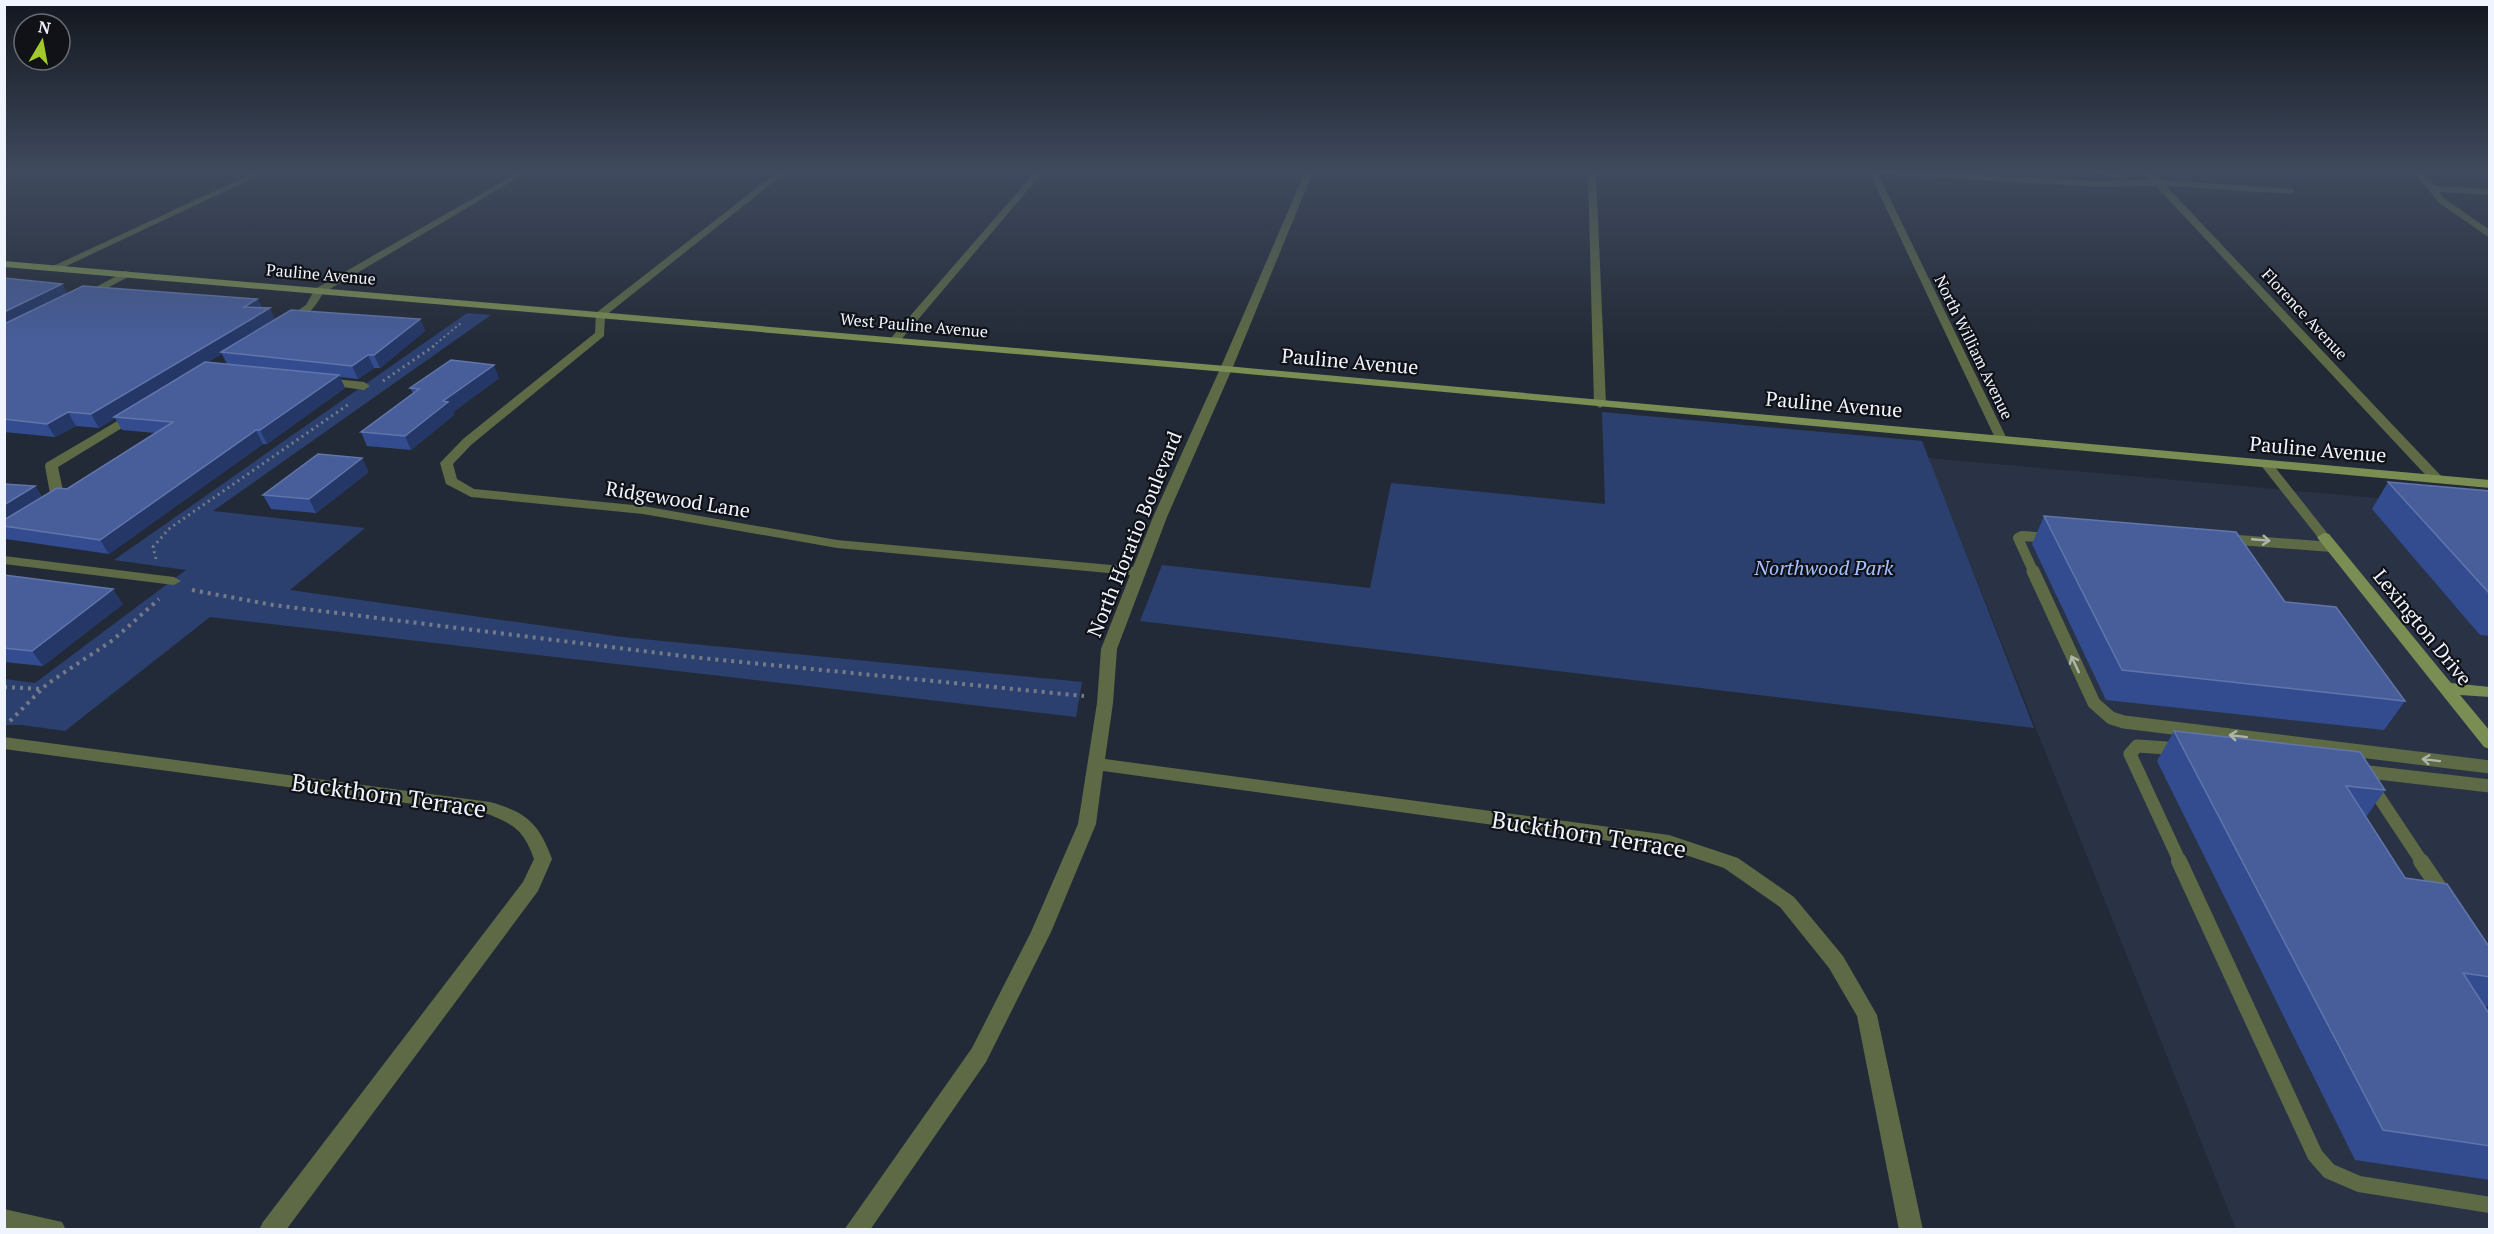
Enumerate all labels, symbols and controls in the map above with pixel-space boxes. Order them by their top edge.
north arrow [12,12,72,72]
text: N [37,15,52,39]
street label: Pauline Avenue [265,258,377,290]
street label: Florence Avenue [2257,264,2353,364]
street label: North William Avenue [1929,271,2019,423]
street label: West Pauline Avenue [839,308,989,342]
street label: Pauline Avenue [1280,342,1420,380]
street label: Pauline Avenue [1764,385,1904,423]
street label: North Horatio Boulevard [1080,427,1188,641]
street label: Pauline Avenue [2248,430,2388,468]
street label: Ridgewood Lane [604,474,752,524]
one-way arrow [2250,535,2270,546]
park label: Northwood Park [1754,554,1894,581]
street label: Lexington Drive [2368,563,2478,691]
one-way arrow [2069,655,2081,673]
one-way arrow [2228,731,2248,742]
one-way arrow [2422,754,2442,765]
street label: Buckthorn Terrace [289,765,489,825]
street label: Buckthorn Terrace [1489,803,1689,865]

